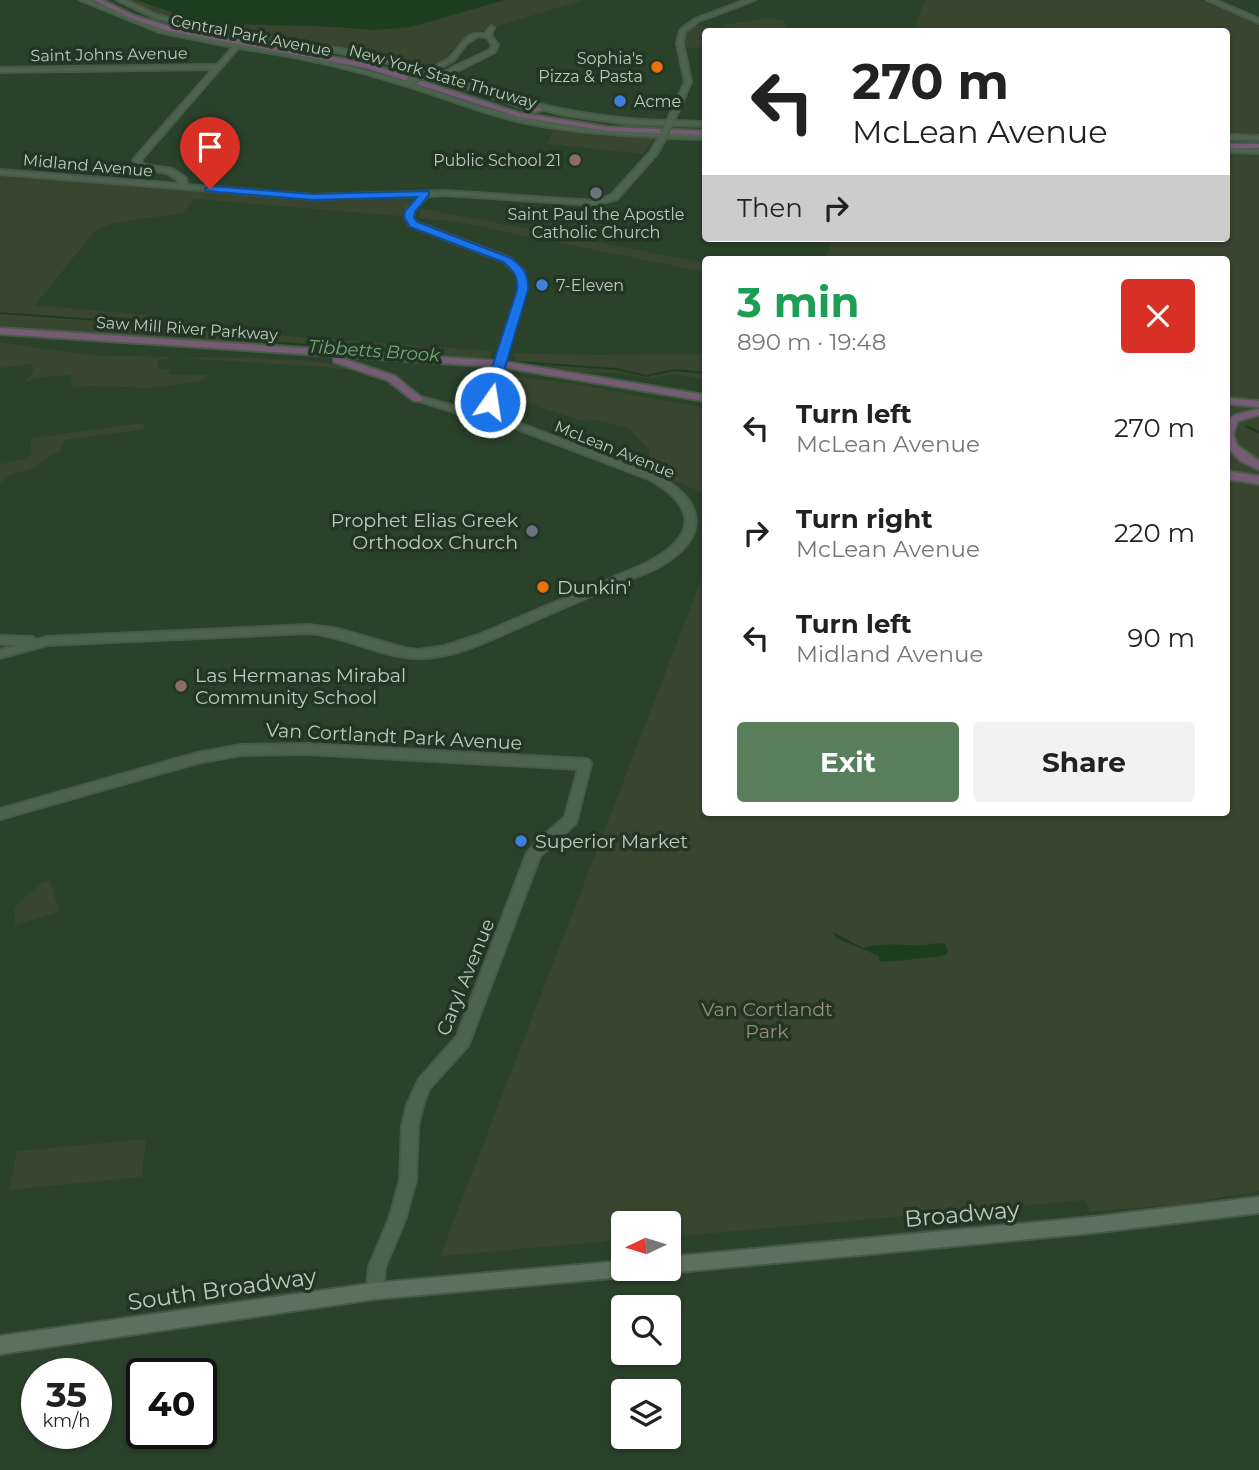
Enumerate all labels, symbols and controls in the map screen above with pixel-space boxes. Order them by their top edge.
street label: Central Park Avenue [169,11,333,60]
street label: New York State Thruway [347,41,539,112]
street label: Saint Johns Avenue [30,44,188,65]
place label: Sophia's Pizza & Pasta [538,49,643,86]
text: 270 m [852,52,1009,111]
icon: left [737,56,828,147]
marker: Sophia's Pizza & Pasta [649,59,665,75]
place label: Acme [634,92,681,111]
marker: Acme [612,93,628,109]
text: McLean Avenue [852,112,1108,151]
pin [180,117,240,189]
icon: arrive [191,128,229,166]
street label: Midland Avenue [22,150,154,181]
place label: Public School 21 [433,151,561,170]
marker: Public School 21 [567,152,583,168]
marker: Saint Paul the Apostle Catholic Church [588,185,604,201]
icon: right [817,189,855,227]
text: Then [737,192,803,224]
place label: Saint Paul the Apostle Catholic Church [508,205,684,242]
place label: 7-Eleven [556,276,624,295]
text: 3 min [737,276,859,328]
marker: 7-Eleven [534,277,550,293]
button: close [1121,279,1195,353]
street label: Saw Mill River Parkway [96,313,279,344]
text: 890 m · 19:48 [737,328,886,356]
water label: Tibbetts Brook [307,335,442,367]
position arrow [453,365,527,439]
text: Turn left [796,398,912,430]
icon: left [737,409,775,447]
text: 270 m [1114,412,1195,444]
street label: McLean Avenue [552,417,678,482]
text: McLean Avenue [796,430,980,458]
text: Turn right [796,503,932,535]
place label: Prophet Elias Greek Orthodox Church [331,509,519,554]
icon: right [737,514,775,552]
text: 220 m [1114,517,1195,549]
marker: Prophet Elias Greek Orthodox Church [524,523,540,539]
text: McLean Avenue [796,535,980,563]
place label: Dunkin' [557,576,631,599]
marker: Dunkin' [535,579,551,595]
text: Turn left [796,608,912,640]
icon: left [737,619,775,657]
text: 90 m [1128,622,1195,654]
text: Midland Avenue [796,640,983,668]
place label: Las Hermanas Mirabal Community School [195,664,406,709]
marker: Las Hermanas Mirabal Community School [173,678,189,694]
street label: Van Cortlandt Park Avenue [265,718,523,755]
button: Exit [737,722,959,802]
button: Share [973,722,1195,802]
place label: Superior Market [535,830,688,853]
marker: Superior Market [513,833,529,849]
street label: Caryl Avenue [432,915,499,1039]
park label: Van Cortlandt Park [701,998,833,1043]
street label: Broadway [903,1195,1021,1233]
north arrow [611,1211,681,1281]
map controls [611,1211,681,1449]
street label: South Broadway [126,1262,319,1316]
button: search [611,1295,681,1365]
speed limit sign: 40 [126,1358,217,1449]
text: 35 [46,1373,87,1416]
button: layers [611,1379,681,1449]
text: km/h [42,1410,91,1432]

